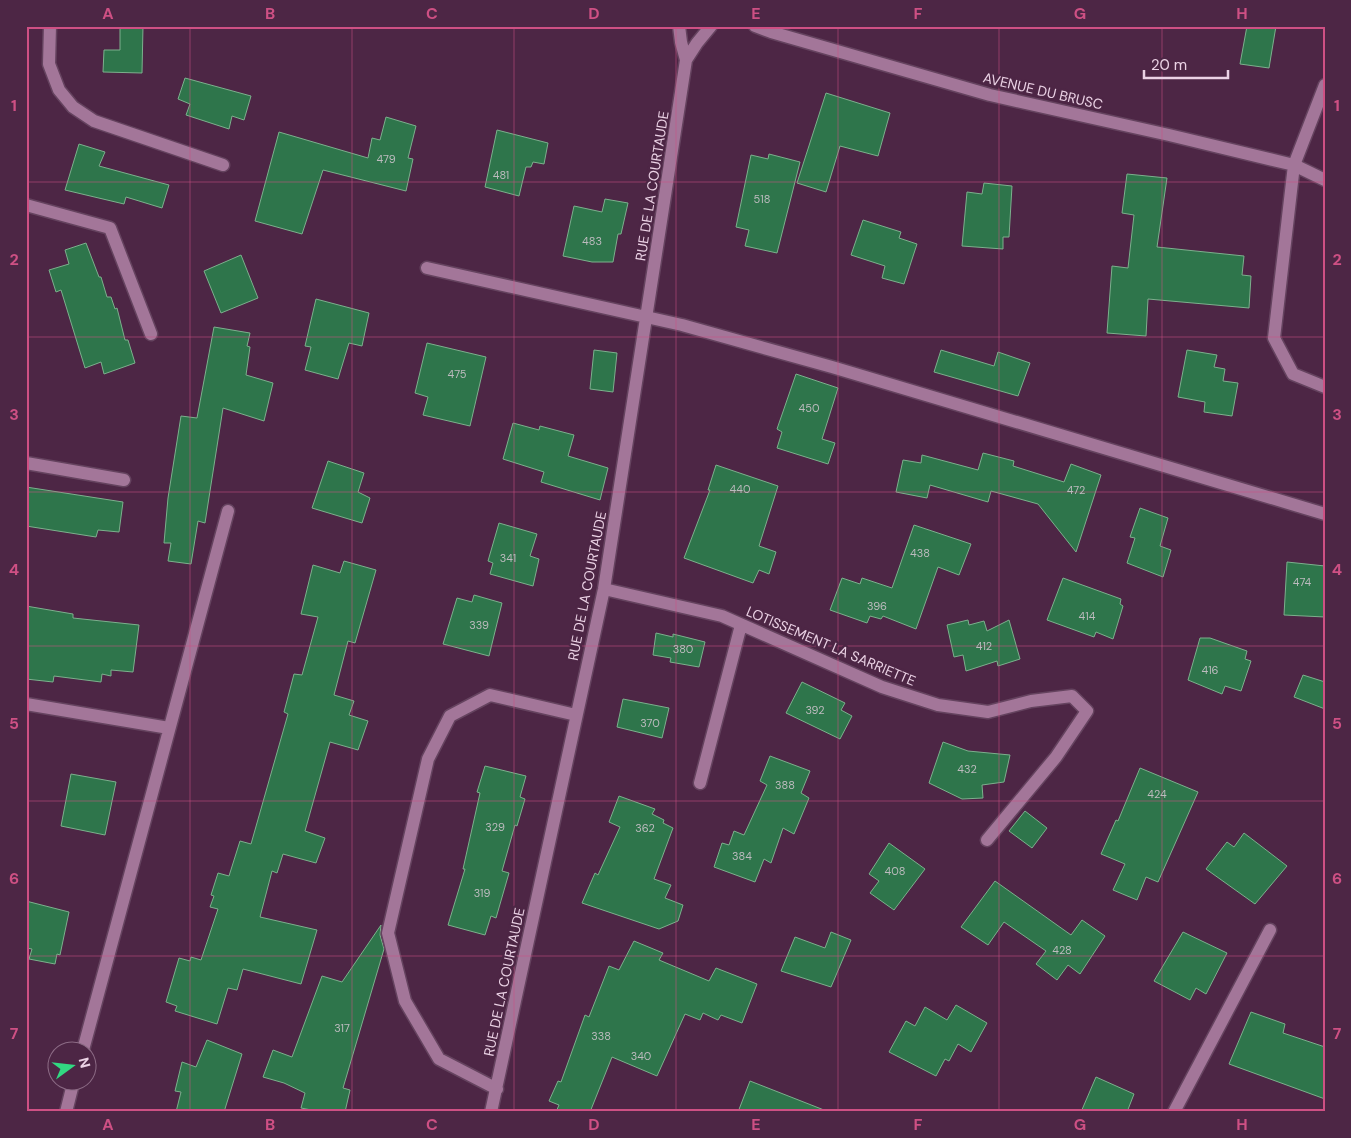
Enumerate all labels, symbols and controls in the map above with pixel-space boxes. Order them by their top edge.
text: A [102,3,114,24]
text: B [265,3,275,24]
text: C [426,3,438,24]
text: D [588,3,600,24]
text: E [751,3,761,24]
text: F [914,3,923,24]
text: G [1074,3,1086,24]
text: H [1236,3,1248,24]
scale bar [1144,48,1227,80]
text: 20 m [1151,55,1187,75]
street label: AVENUE DU BRUSC [981,68,1105,114]
text: 1 [11,95,17,116]
text: 1 [1334,95,1340,116]
street label: RUE DE LA COURTAUDE [631,110,673,262]
house number: 479 [376,152,396,166]
house number: 481 [493,168,509,182]
house number: 518 [754,192,770,206]
house number: 483 [582,234,602,248]
text: 2 [9,249,19,270]
text: 2 [1332,249,1342,270]
house number: 475 [448,367,467,381]
house number: 450 [799,401,819,415]
text: 3 [9,404,19,425]
text: 3 [1332,404,1342,425]
house number: 440 [730,482,750,496]
house number: 472 [1067,483,1085,497]
street label: RUE DE LA COURTAUDE [564,510,610,662]
house number: 438 [910,546,930,560]
house number: 341 [500,551,516,565]
text: 4 [9,559,19,580]
text: 4 [1332,559,1342,580]
house number: 474 [1293,575,1312,589]
house number: 396 [867,599,887,613]
street label: LOTISSEMENT LA SARRIETTE [744,602,918,690]
house number: 414 [1079,609,1096,623]
house number: 339 [469,618,489,632]
house number: 412 [976,639,992,653]
house number: 380 [673,642,693,656]
house number: 416 [1201,663,1219,677]
house number: 392 [805,703,825,717]
text: 5 [9,713,19,734]
text: 5 [1332,713,1342,734]
house number: 370 [640,716,660,730]
house number: 432 [957,762,977,776]
house number: 388 [775,778,795,792]
house number: 424 [1147,787,1167,801]
house number: 329 [485,820,505,834]
house number: 362 [635,821,655,835]
house number: 384 [732,849,752,863]
house number: 408 [885,864,905,878]
text: 6 [9,868,19,889]
text: 6 [1332,868,1342,889]
house number: 319 [474,886,490,900]
street label: RUE DE LA COURTAUDE [479,906,529,1058]
house number: 428 [1052,943,1072,957]
house number: 317 [334,1021,350,1035]
text: 7 [10,1023,19,1044]
text: 7 [1333,1023,1342,1044]
house number: 338 [591,1029,611,1043]
north arrow [48,1040,98,1090]
house number: 340 [631,1049,651,1063]
text: N [75,1055,95,1070]
text: A [102,1114,114,1135]
text: B [265,1114,275,1135]
text: C [426,1114,438,1135]
text: D [588,1114,600,1135]
text: E [751,1114,761,1135]
text: F [914,1114,923,1135]
text: G [1074,1114,1086,1135]
text: H [1236,1114,1248,1135]

